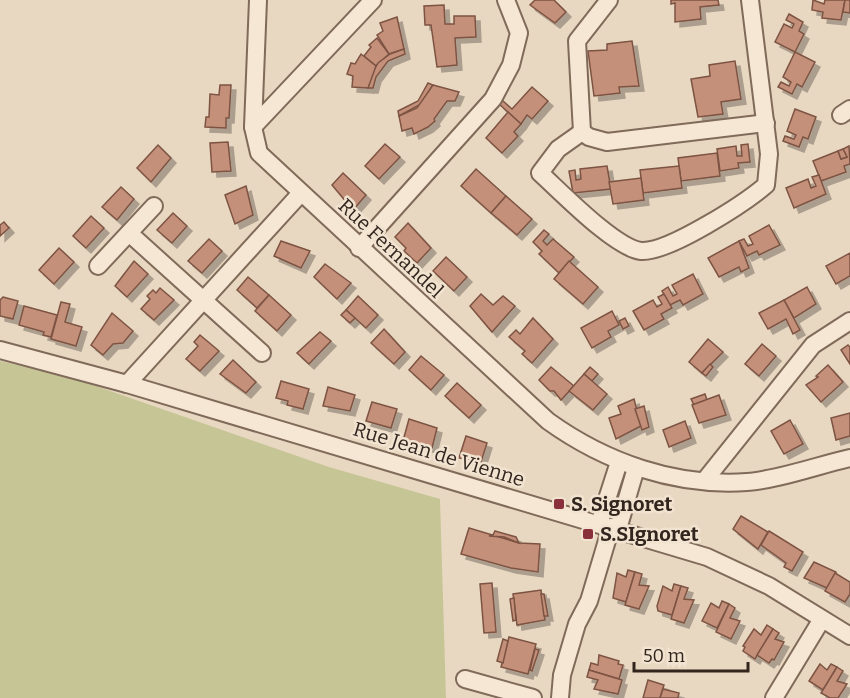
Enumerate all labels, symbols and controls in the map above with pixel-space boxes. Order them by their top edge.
street label: Rue Fernandel [334,193,449,303]
street label: Rue Jean de Vienne [350,417,528,491]
place label: S. Signoret [571,492,673,516]
marker: S. Signoret [552,497,566,511]
place label: S.SIgnoret [600,522,699,546]
marker: S.SIgnoret [581,527,595,541]
scale bar [634,635,748,673]
text: 50 m [643,645,685,667]

